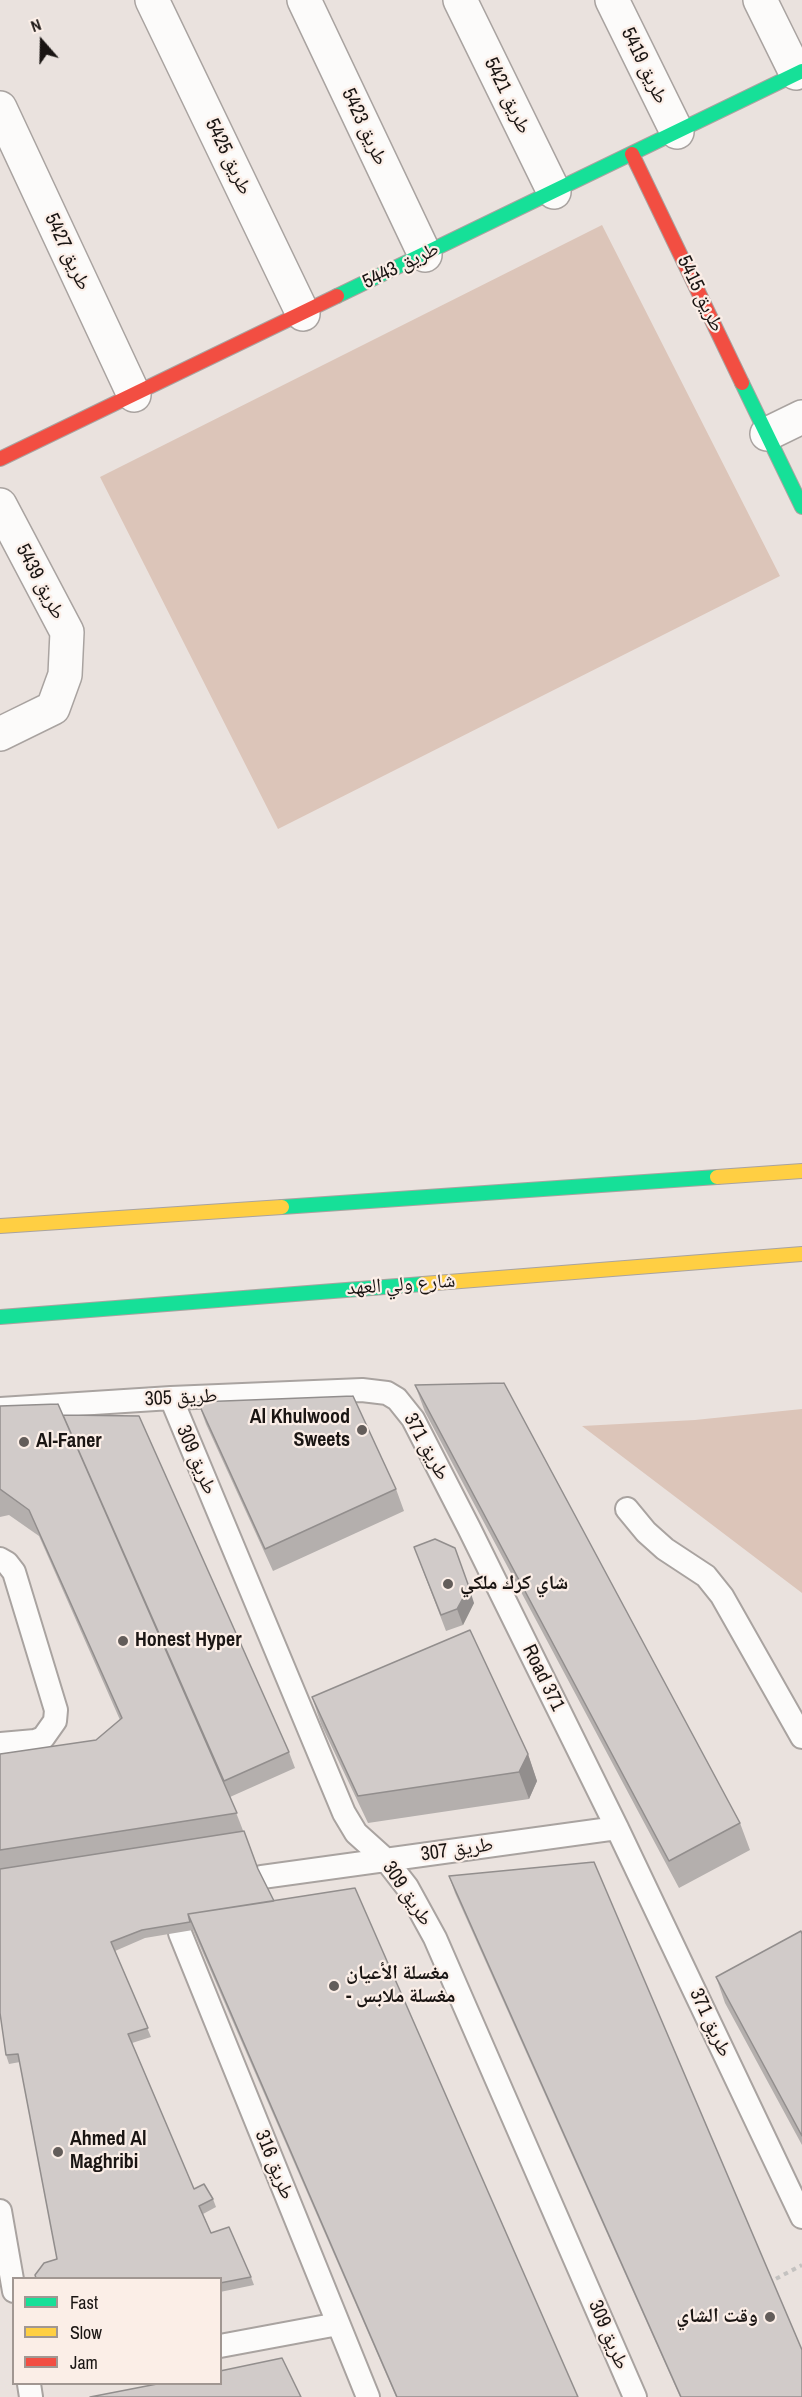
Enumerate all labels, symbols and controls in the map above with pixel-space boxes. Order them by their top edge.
north arrow [12,12,72,72]
text: N [28,13,44,37]
street label: طريق 5419 [615,24,673,108]
street label: طريق 5421 [478,54,536,138]
street label: طريق 5423 [336,85,392,169]
street label: طريق 5425 [199,115,257,199]
street label: طريق 5427 [39,210,95,294]
street label: طريق 5443 [359,237,443,295]
street label: طريق 5415 [671,252,729,336]
street label: طريق 5439 [10,540,70,624]
street label: شارع ولي العهد [346,1269,456,1301]
street label: طريق 305 [144,1384,218,1412]
place label: Al Khulwood Sweets [250,1406,350,1453]
street label: طريق 371 [398,1409,454,1485]
street label: طريق 309 [171,1422,221,1498]
marker: Al Khulwood Sweets [355,1423,369,1437]
place label: Al-Faner [36,1430,102,1454]
marker: Al-Faner [17,1435,31,1449]
place label: شاي كرك ملكي [460,1572,568,1596]
marker: شاي كرك ملكي [441,1577,455,1591]
place label: Honest Hyper [135,1629,242,1653]
marker: Honest Hyper [116,1634,130,1648]
street label: Road 371 [517,1641,569,1715]
street label: طريق 307 [419,1833,495,1867]
street label: طريق 309 [377,1857,437,1931]
place label: مغسلة الأعيان - مغسلة ملابس [346,1962,456,2009]
marker: مغسلة الأعيان - مغسلة ملابس [327,1979,341,1993]
street label: طريق 371 [684,1985,736,2061]
street label: طريق 316 [249,2127,299,2203]
place label: Ahmed Al Maghribi [70,2128,147,2175]
marker: Ahmed Al Maghribi [51,2145,65,2159]
legend [12,2277,222,2385]
text: Fast [70,2290,98,2315]
street label: طريق 309 [583,2297,633,2373]
place label: وقت الشاي [676,2305,758,2329]
marker: وقت الشاي [763,2310,777,2324]
text: Slow [70,2320,102,2345]
text: Jam [70,2350,98,2375]

